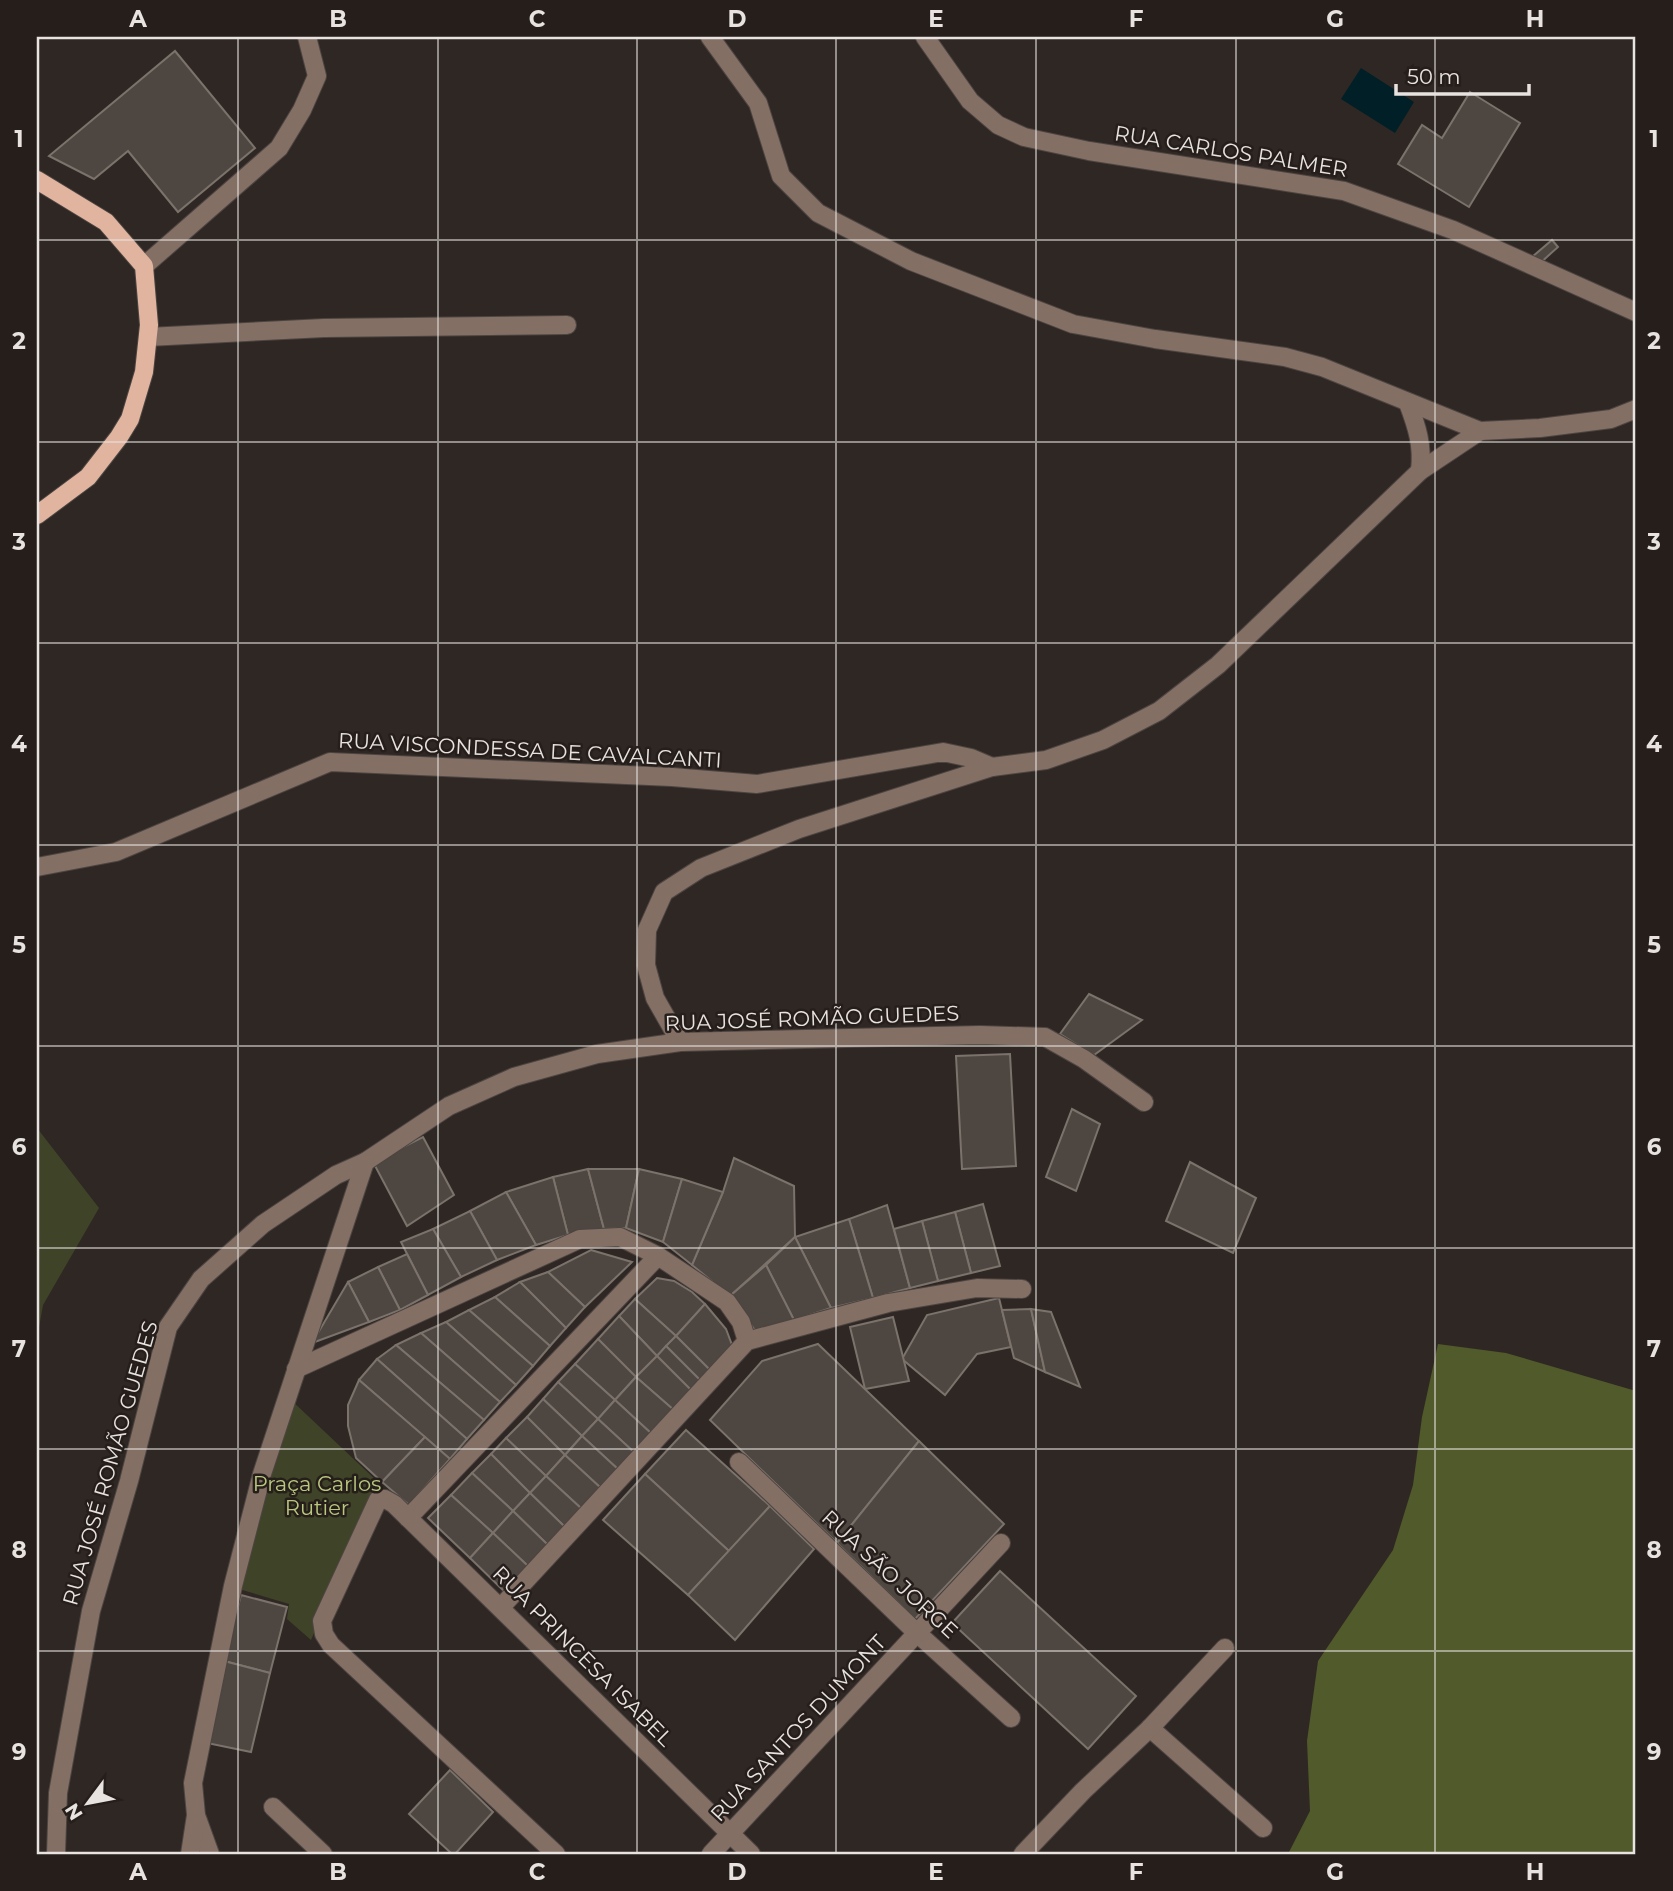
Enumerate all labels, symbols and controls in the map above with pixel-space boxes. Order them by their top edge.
text: A [128,5,147,33]
text: B [329,5,347,33]
text: C [529,5,546,33]
text: D [728,5,747,33]
text: E [928,5,944,33]
text: F [1129,5,1144,33]
text: G [1326,5,1344,33]
text: H [1526,5,1544,33]
scale bar [1396,52,1530,96]
text: 50 m [1407,64,1461,89]
street label: RUA CARLOS PALMER [1113,120,1349,182]
text: 1 [14,125,24,153]
text: 1 [1649,125,1659,153]
text: 2 [12,327,26,355]
text: 2 [1647,327,1661,355]
text: 3 [11,528,26,556]
text: 3 [1646,528,1661,556]
street label: RUA VISCONDESSA DE CAVALCANTI [338,727,722,773]
text: 4 [11,730,27,758]
text: 4 [1646,730,1662,758]
text: 5 [12,931,26,959]
text: 5 [1647,931,1661,959]
street label: RUA JOSÉ ROMÃO GUEDES [664,1000,960,1036]
text: 6 [12,1133,27,1161]
text: 6 [1647,1133,1662,1161]
street label: RUA JOSÉ ROMÃO GUEDES [57,1318,163,1608]
text: 7 [12,1335,26,1363]
text: 7 [1647,1335,1661,1363]
park label: Praça Carlos Rutier [253,1471,381,1520]
street label: RUA SÃO JORGE [817,1505,963,1643]
text: 8 [11,1536,27,1564]
text: 8 [1646,1536,1662,1564]
street label: RUA PRINCESA ISABEL [488,1561,679,1752]
street label: RUA SANTOS DUMONT [705,1630,891,1826]
text: 9 [12,1738,26,1766]
text: 9 [1647,1738,1661,1766]
north arrow [52,1769,122,1839]
text: N [60,1799,88,1824]
text: A [128,1858,147,1886]
text: B [329,1858,347,1886]
text: C [529,1858,546,1886]
text: D [728,1858,747,1886]
text: E [928,1858,944,1886]
text: F [1129,1858,1144,1886]
text: G [1326,1858,1344,1886]
text: H [1526,1858,1544,1886]

